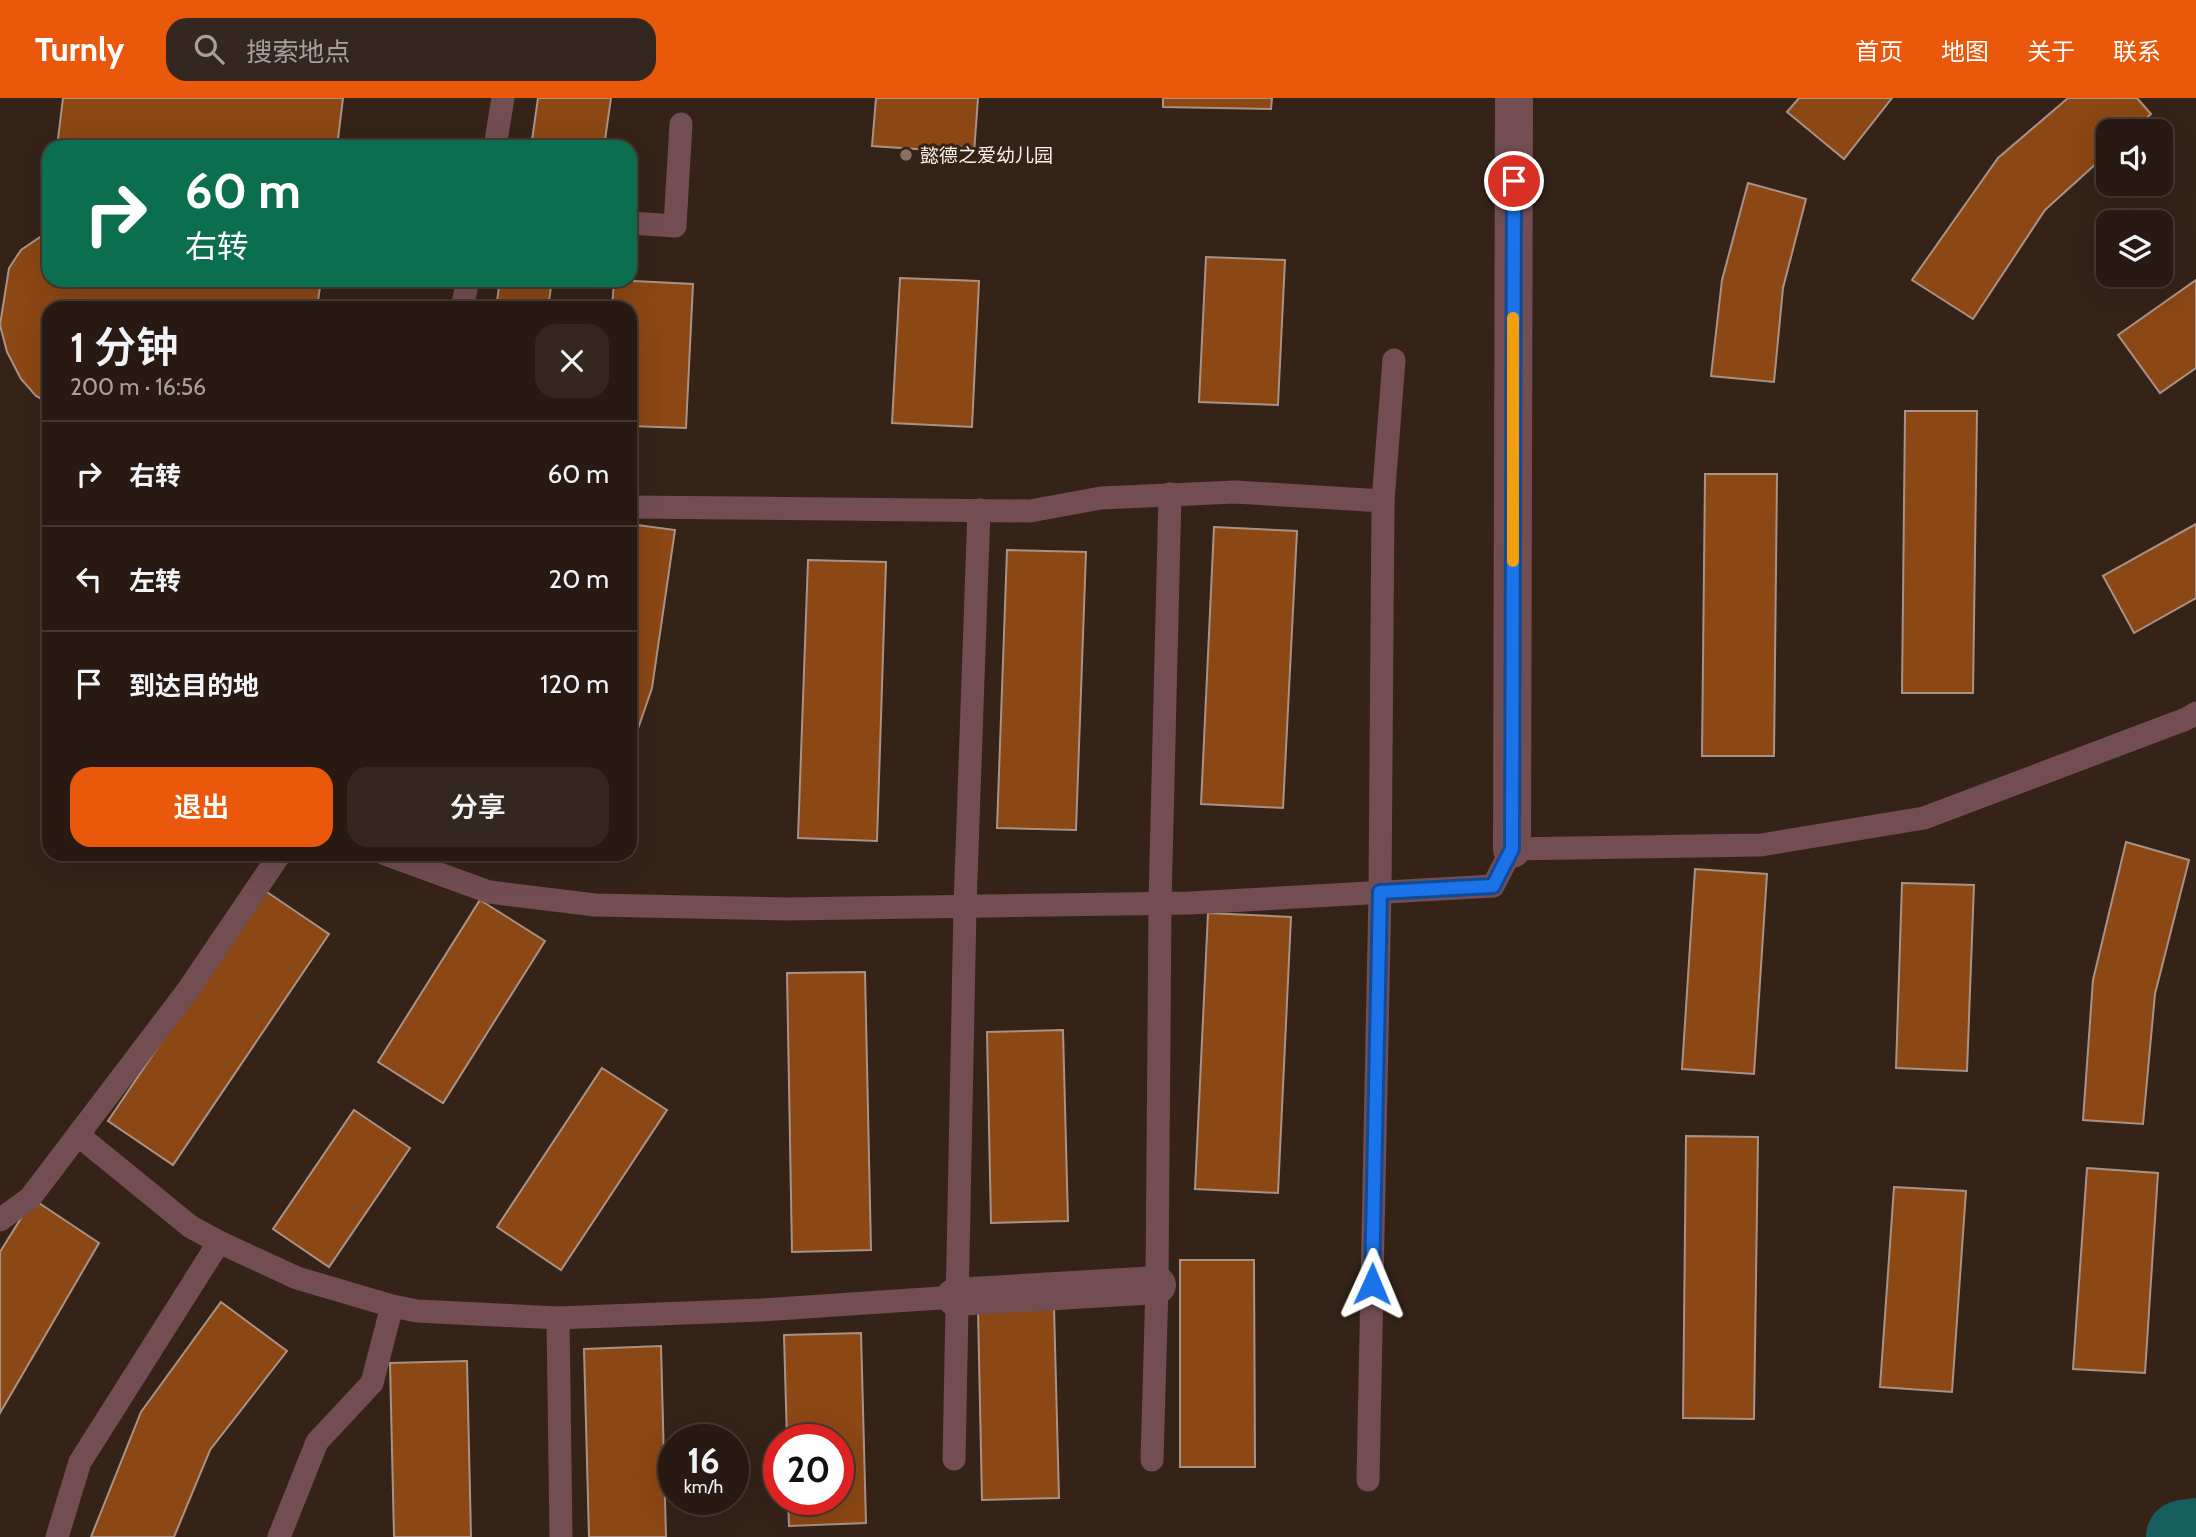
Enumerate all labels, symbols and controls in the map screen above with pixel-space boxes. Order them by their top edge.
search box [166,18,656,81]
text: Turnly [35,29,124,69]
icon: search [190,30,228,68]
text: 搜索地点 [246,36,350,68]
text: 首页 [1855,37,1903,66]
text: 地图 [1941,37,1989,66]
text: 关于 [2027,37,2075,66]
text: 联系 [2113,37,2161,66]
map controls [2096,119,2173,287]
button: sound [2096,119,2173,196]
place label: 懿德之爱幼儿园 [920,144,1053,167]
marker: 懿德之爱幼儿园 [898,147,914,163]
pin [1484,151,1544,211]
text: 60 m [185,161,301,220]
icon: arrive [1495,162,1533,200]
icon: right [70,168,161,259]
button: layers [2096,210,2173,287]
text: 右转 [185,227,249,266]
text: 1 分钟 [70,321,178,373]
button: close [535,324,609,398]
text: 200 m · 16:56 [70,373,206,401]
icon: right [70,455,108,493]
text: 60 m [547,458,609,490]
text: 右转 [129,460,181,492]
icon: left [70,560,108,598]
text: 20 m [549,563,609,595]
text: 左转 [129,565,181,597]
icon: arrive [70,665,108,703]
text: 120 m [540,668,609,700]
text: 到达目的地 [129,670,259,702]
button: 退出 [70,767,333,847]
button: 分享 [347,767,609,847]
position arrow [1335,1247,1409,1321]
speed limit sign: 20 [763,1424,854,1515]
text: 16 [687,1439,720,1482]
text: km/h [684,1476,723,1498]

